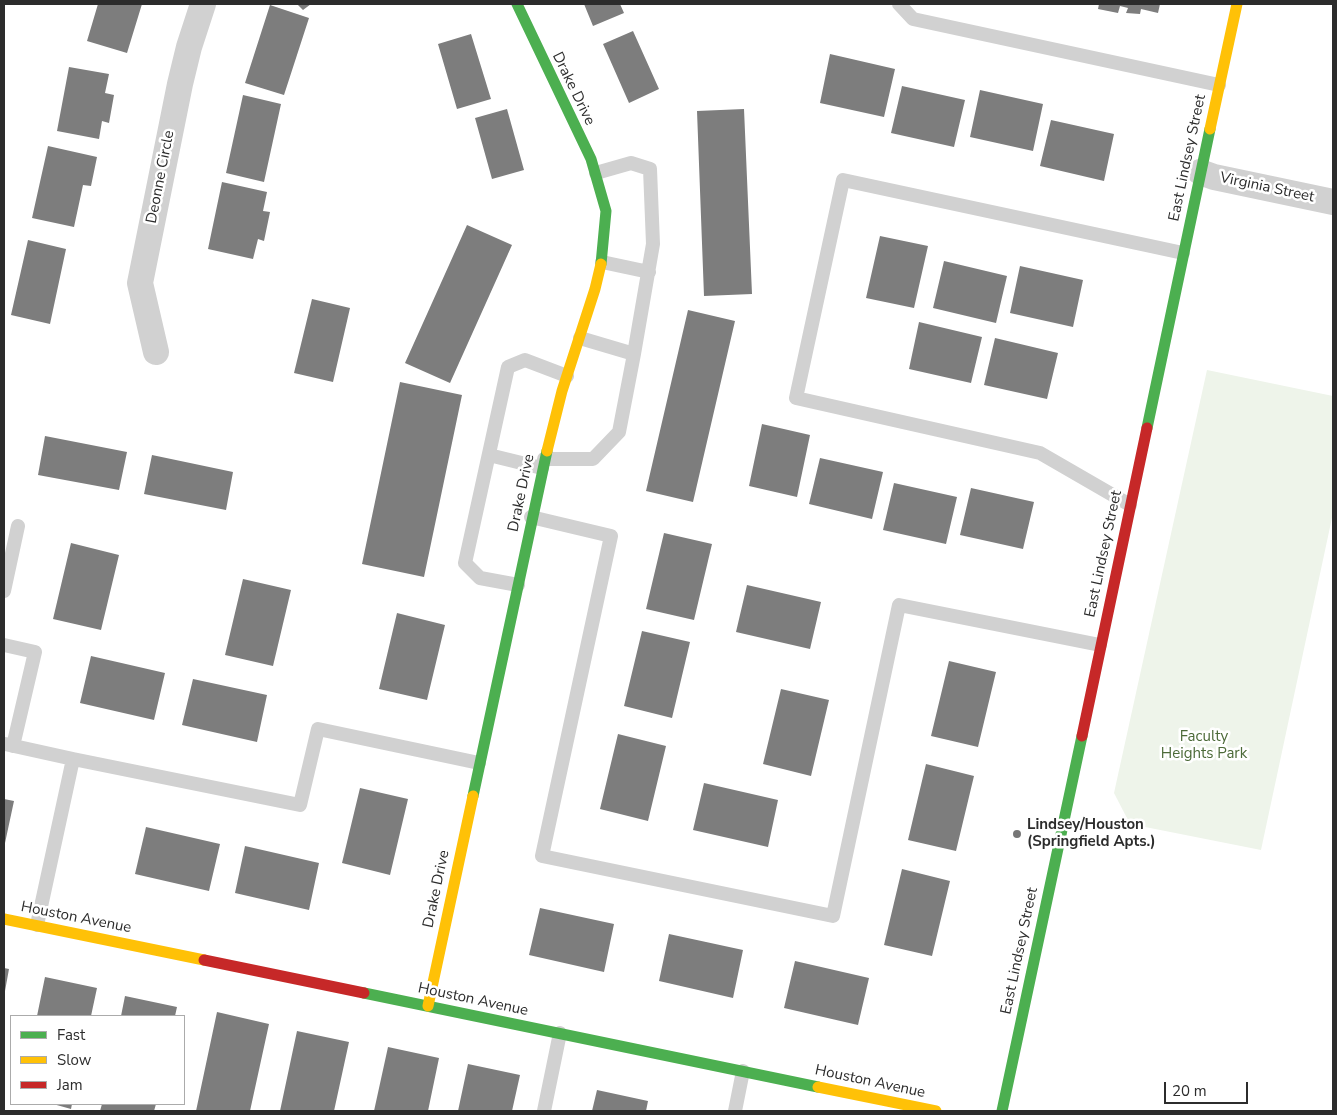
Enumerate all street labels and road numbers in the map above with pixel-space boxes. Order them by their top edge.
street label: Drake Drive [548,50,598,128]
street label: East Lindsey Street [1166,93,1210,223]
street label: Deonne Circle [143,129,179,225]
street label: Virginia Street [1218,169,1316,207]
street label: Drake Drive [505,452,539,534]
street label: East Lindsey Street [1082,489,1126,619]
street label: Drake Drive [420,848,454,930]
street label: East Lindsey Street [998,886,1042,1016]
street label: Houston Avenue [19,898,133,938]
street label: Houston Avenue [416,980,530,1020]
street label: Houston Avenue [813,1062,927,1102]

